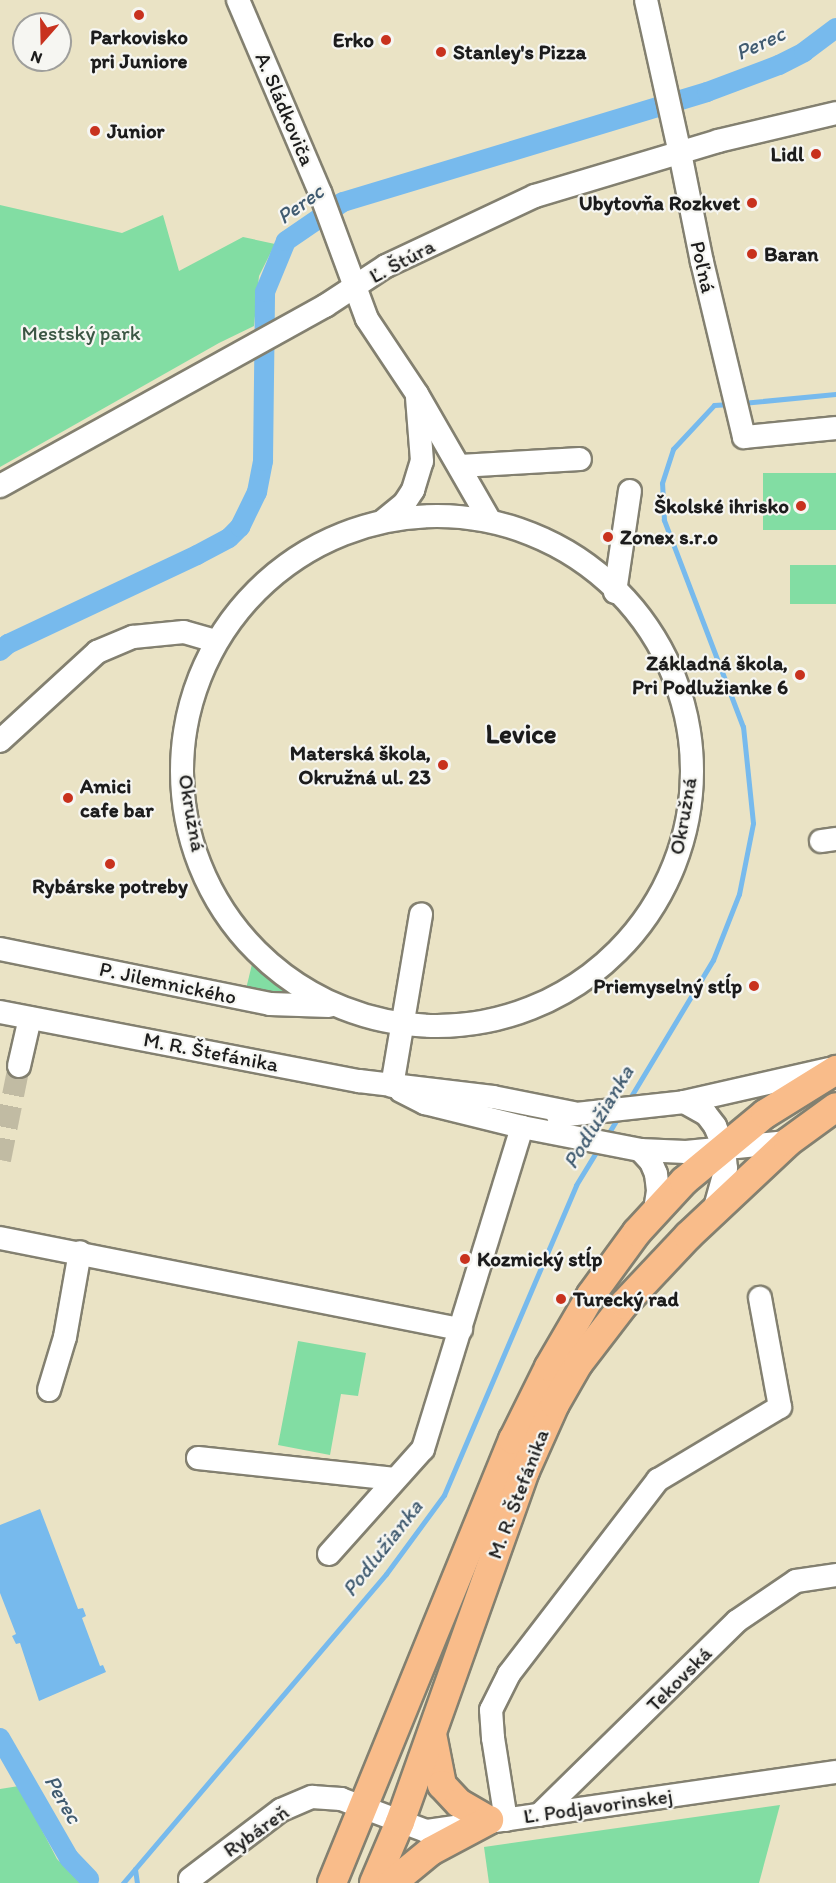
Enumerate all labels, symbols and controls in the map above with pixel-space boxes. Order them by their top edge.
marker: Parkovisko pri Juniore [132,8,146,22]
north arrow [12,12,72,72]
water label: Perec [731,20,789,66]
place label: Parkovisko pri Juniore [90,24,188,74]
place label: Erko [333,27,374,53]
marker: Erko [379,33,393,47]
place label: Stanley's Pizza [453,39,586,65]
marker: Stanley's Pizza [434,45,448,59]
text: N [28,47,45,68]
street label: A. Sládkoviča [250,49,320,169]
place label: Junior [107,118,165,144]
marker: Junior [88,124,102,138]
place label: Lidl [770,141,804,167]
marker: Lidl [809,147,823,161]
water label: Perec [271,178,329,230]
place label: Ubytovňa Rozkvet [579,190,740,216]
marker: Ubytovňa Rozkvet [745,196,759,210]
street label: Ľ. Štúra [365,233,439,289]
street label: Poľná [685,239,721,295]
place label: Baran [764,241,818,267]
marker: Baran [745,247,759,261]
park label: Mestský park [21,320,141,346]
place label: Školské ihrisko [654,493,789,519]
marker: Školské ihrisko [794,499,808,513]
place label: Zonex s.r.o [620,524,718,550]
marker: Zonex s.r.o [601,530,615,544]
place label: Základná škola, Pri Podlužianke 6 [632,650,788,700]
marker: Základná škola, Pri Podlužianke 6 [793,668,807,682]
district label: Levice [485,718,557,750]
place label: Materská škola, Okružná ul. 23 [290,740,431,790]
marker: Materská škola, Okružná ul. 23 [436,758,450,772]
street label: Okružná [173,772,211,854]
place label: Amici cafe bar [80,773,153,823]
street label: Okružná [664,775,702,857]
marker: Amici cafe bar [61,791,75,805]
marker: Rybárske potreby [103,857,117,871]
place label: Rybárske potreby [32,873,188,899]
street label: P. Jilemnického [97,956,239,1010]
place label: Priemyselný stĺp [593,973,742,999]
marker: Priemyselný stĺp [747,979,761,993]
street label: M. R. Štefánika [142,1027,280,1077]
water label: Podlužianka [557,1061,639,1173]
place label: Kozmický stĺp [477,1246,602,1272]
marker: Kozmický stĺp [458,1252,472,1266]
place label: Turecký rad [573,1286,679,1312]
marker: Turecký rad [554,1292,568,1306]
street label: M. R. Štefánika [482,1426,554,1562]
water label: Podlužianka [336,1494,428,1602]
street label: Tekovská [641,1641,717,1717]
water label: Perec [39,1770,87,1828]
street label: Ľ. Podjavorinskej [522,1783,674,1829]
street label: Rybáreň [218,1799,294,1863]

